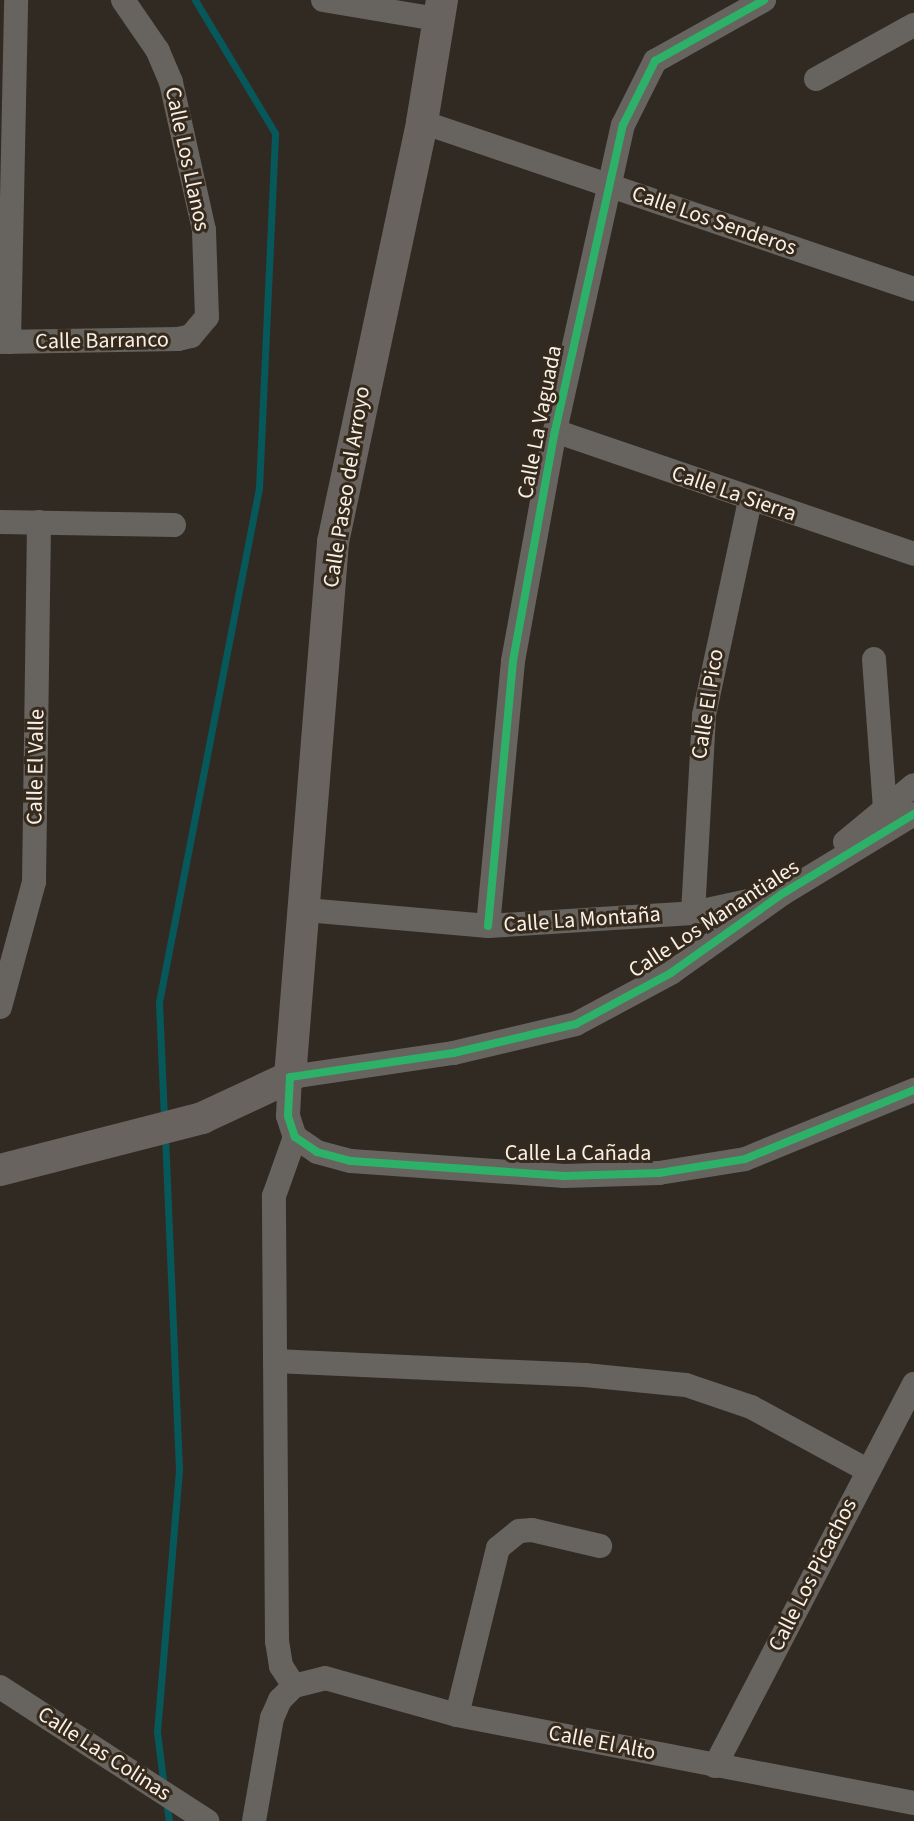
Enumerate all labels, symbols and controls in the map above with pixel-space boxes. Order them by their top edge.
street label: Calle Los Llanos [159,85,215,233]
street label: Calle Los Senderos [628,180,800,262]
street label: Calle Barranco [35,327,169,355]
street label: Calle La Vaguada [512,343,568,501]
street label: Calle Paseo del Arroyo [318,385,376,589]
street label: Calle La Sierra [668,460,800,528]
street label: Calle El Pico [686,647,730,761]
street label: Calle El Valle [22,709,50,825]
street label: Calle Los Manantiales [624,854,804,984]
street label: Calle La Montaña [503,901,661,939]
street label: Calle La Cañada [505,1141,651,1167]
street label: Calle Los Picachos [763,1494,863,1656]
street label: Calle Las Colinas [32,1701,176,1807]
street label: Calle El Alto [546,1720,658,1766]

